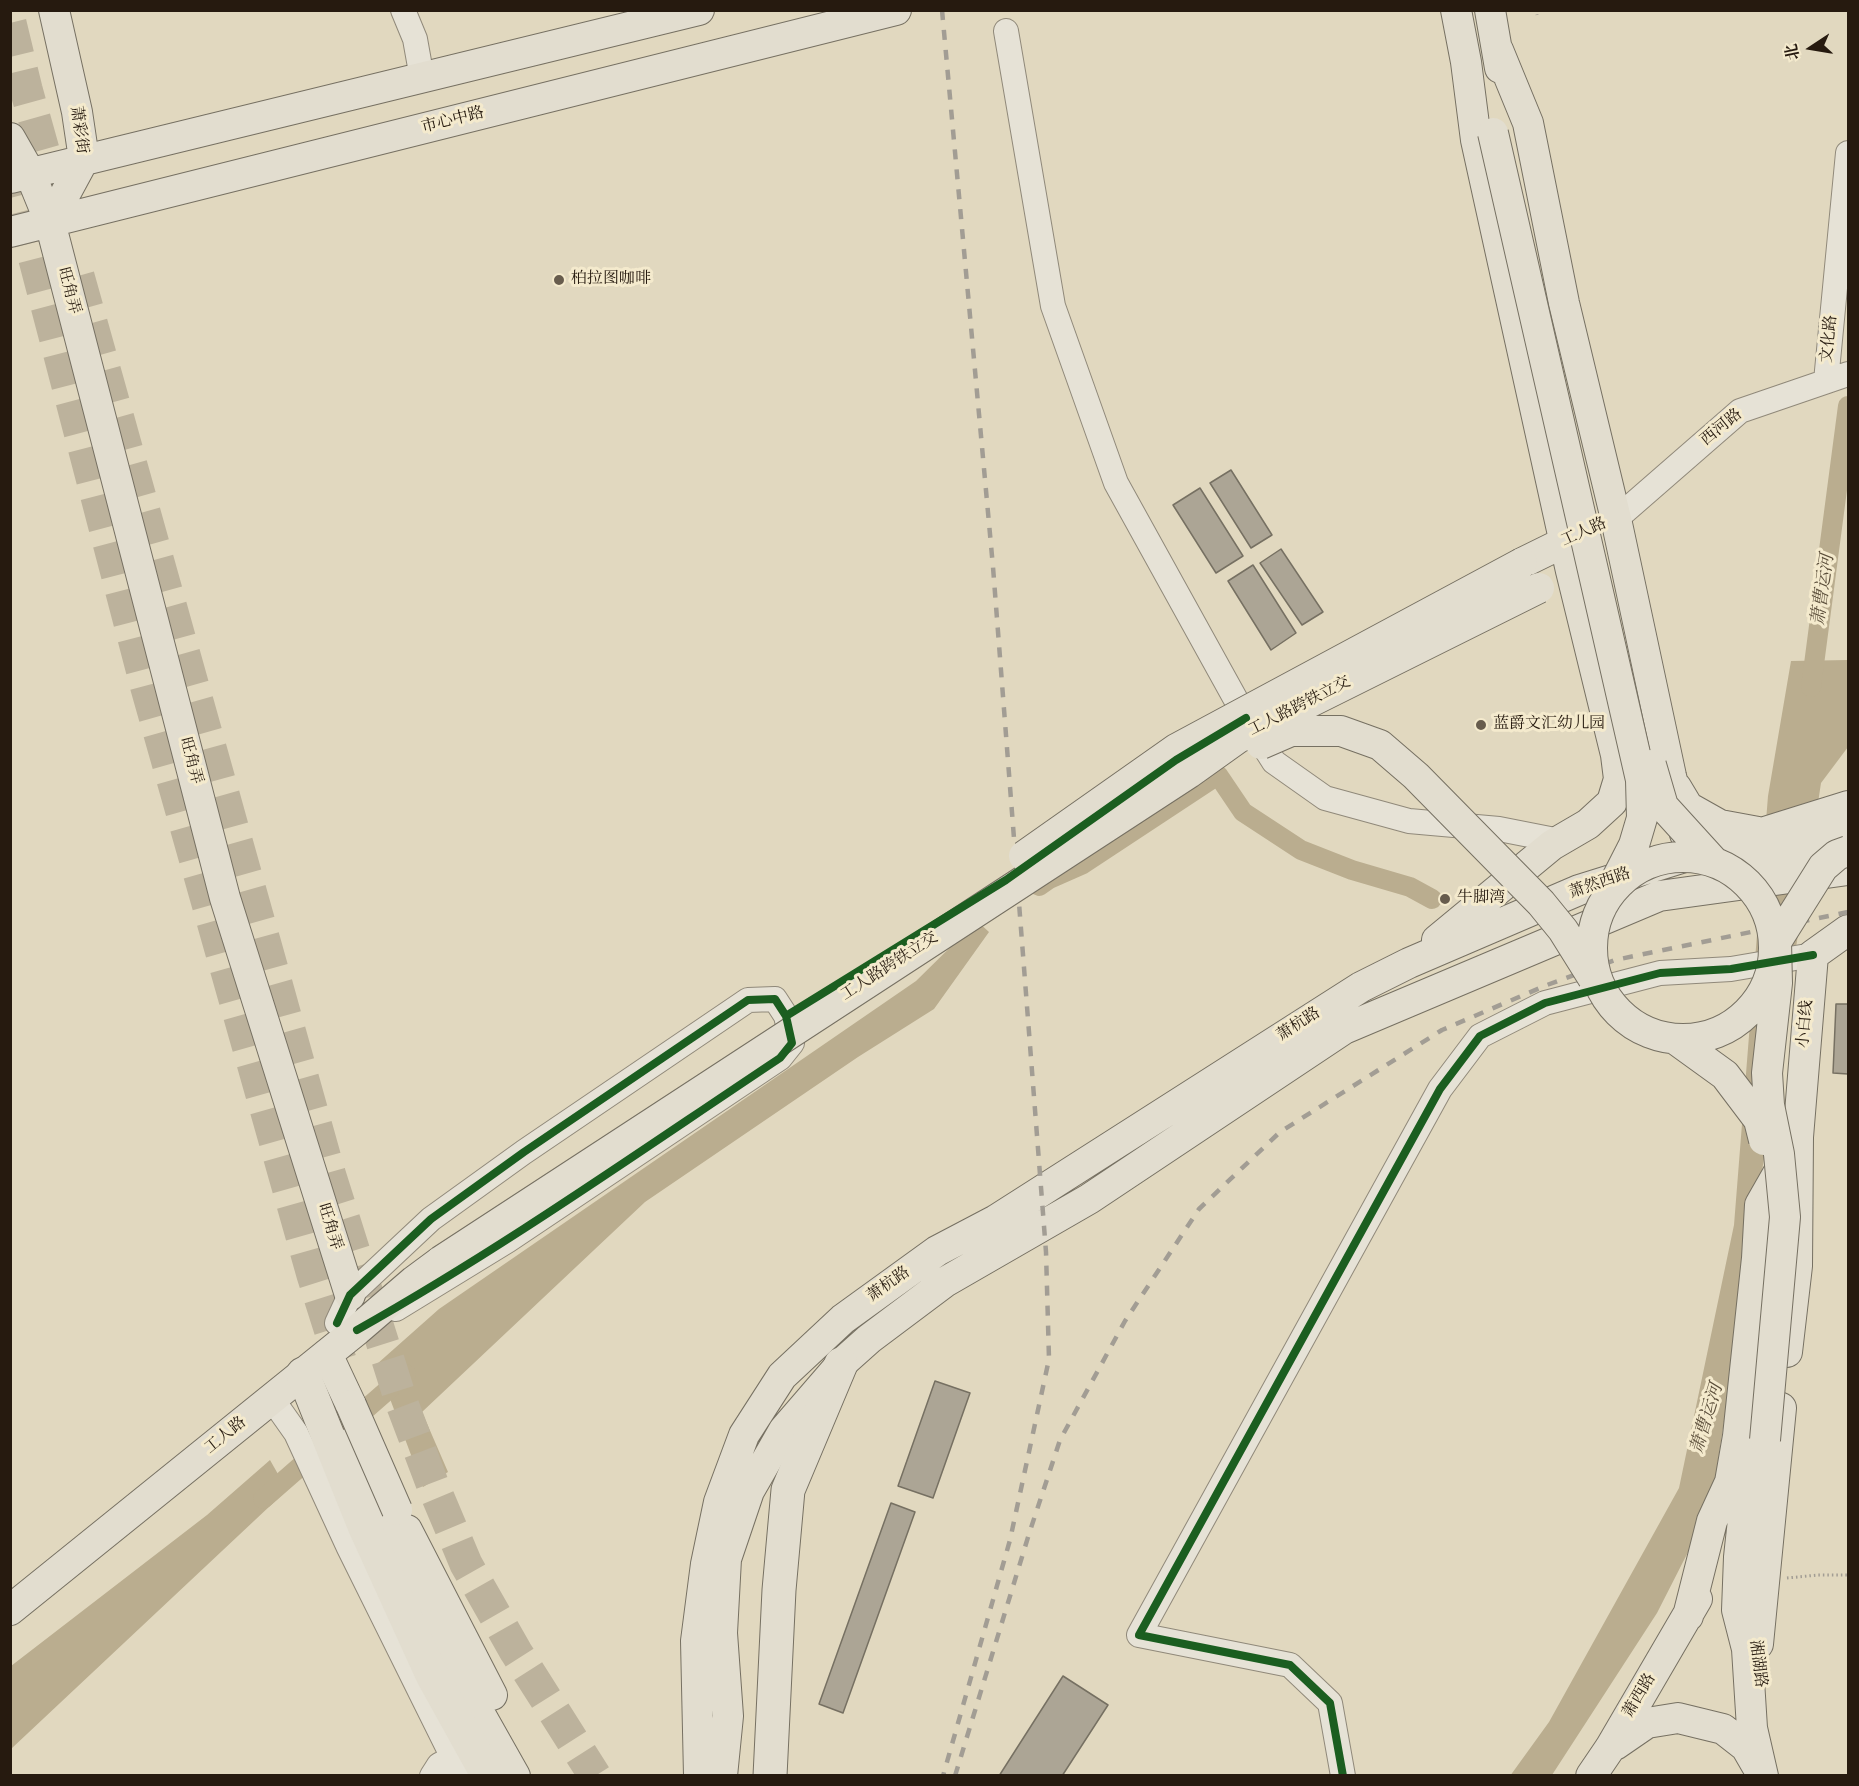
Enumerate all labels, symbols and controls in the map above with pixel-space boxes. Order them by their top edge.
north arrow [1781,18,1841,78]
text: 北 [1782,42,1805,62]
street label: 市心中路 [420,104,486,138]
street label: 萧彩街 [65,105,91,155]
street label: 旺角弄 [53,265,83,317]
place label: 柏拉图咖啡 [571,270,651,290]
marker: 柏拉图咖啡 [552,273,566,287]
street label: 文化路 [1818,314,1842,364]
street label: 西河路 [1697,405,1747,451]
street label: 工人路 [1558,514,1610,552]
water label: 萧曹运河 [1808,553,1840,627]
street label: 工人路跨铁立交 [1246,673,1354,741]
place label: 蓝爵文汇幼儿园 [1493,715,1605,735]
marker: 蓝爵文汇幼儿园 [1474,718,1488,732]
street label: 旺角弄 [175,735,205,787]
street label: 萧然西路 [1567,865,1633,903]
place label: 牛脚湾 [1457,889,1505,909]
marker: 牛脚湾 [1438,892,1452,906]
street label: 工人路跨铁立交 [838,928,942,1006]
street label: 小白线 [1794,999,1818,1049]
street label: 萧杭路 [1274,1004,1324,1046]
street label: 旺角弄 [313,1201,345,1253]
street label: 萧杭路 [864,1263,914,1307]
water label: 萧曹运河 [1687,1381,1729,1457]
street label: 工人路 [201,1413,251,1459]
street label: 湘湖路 [1745,1639,1769,1689]
street label: 萧西路 [1619,1670,1661,1722]

